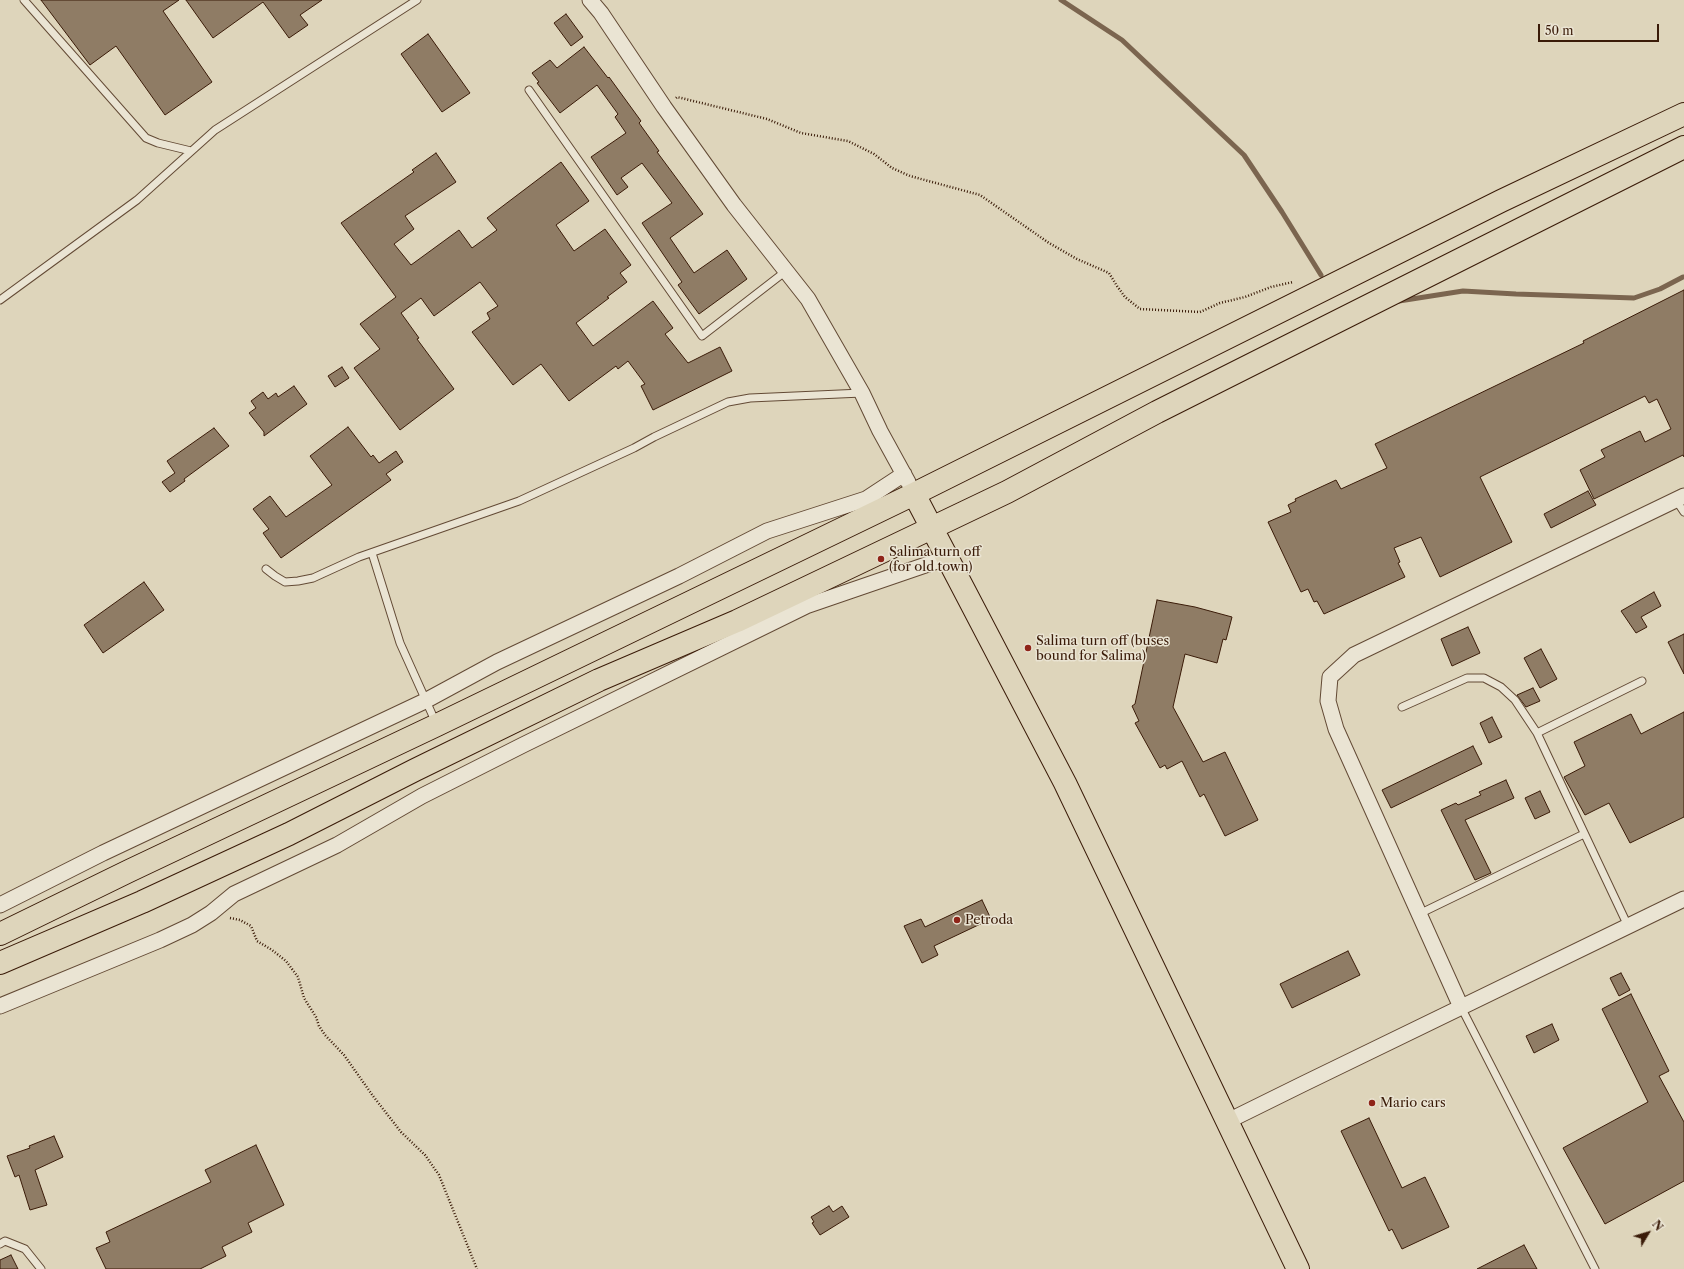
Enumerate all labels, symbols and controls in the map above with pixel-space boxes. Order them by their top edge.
scale bar [1540,16,1661,42]
text: 50 m [1545,23,1574,38]
place label: Salima turn off (for old town) [889,544,980,575]
marker: Salima turn off (for old town) [876,554,886,564]
place label: Salima turn off (buses bound for Salima) [1036,633,1169,664]
marker: Salima turn off (buses bound for Salima) [1023,643,1033,653]
place label: Petroda [965,912,1013,928]
marker: Petroda [952,915,962,925]
place label: Mario cars [1380,1095,1446,1111]
marker: Mario cars [1367,1098,1377,1108]
north arrow [1628,1213,1668,1253]
text: N [1649,1218,1666,1234]

